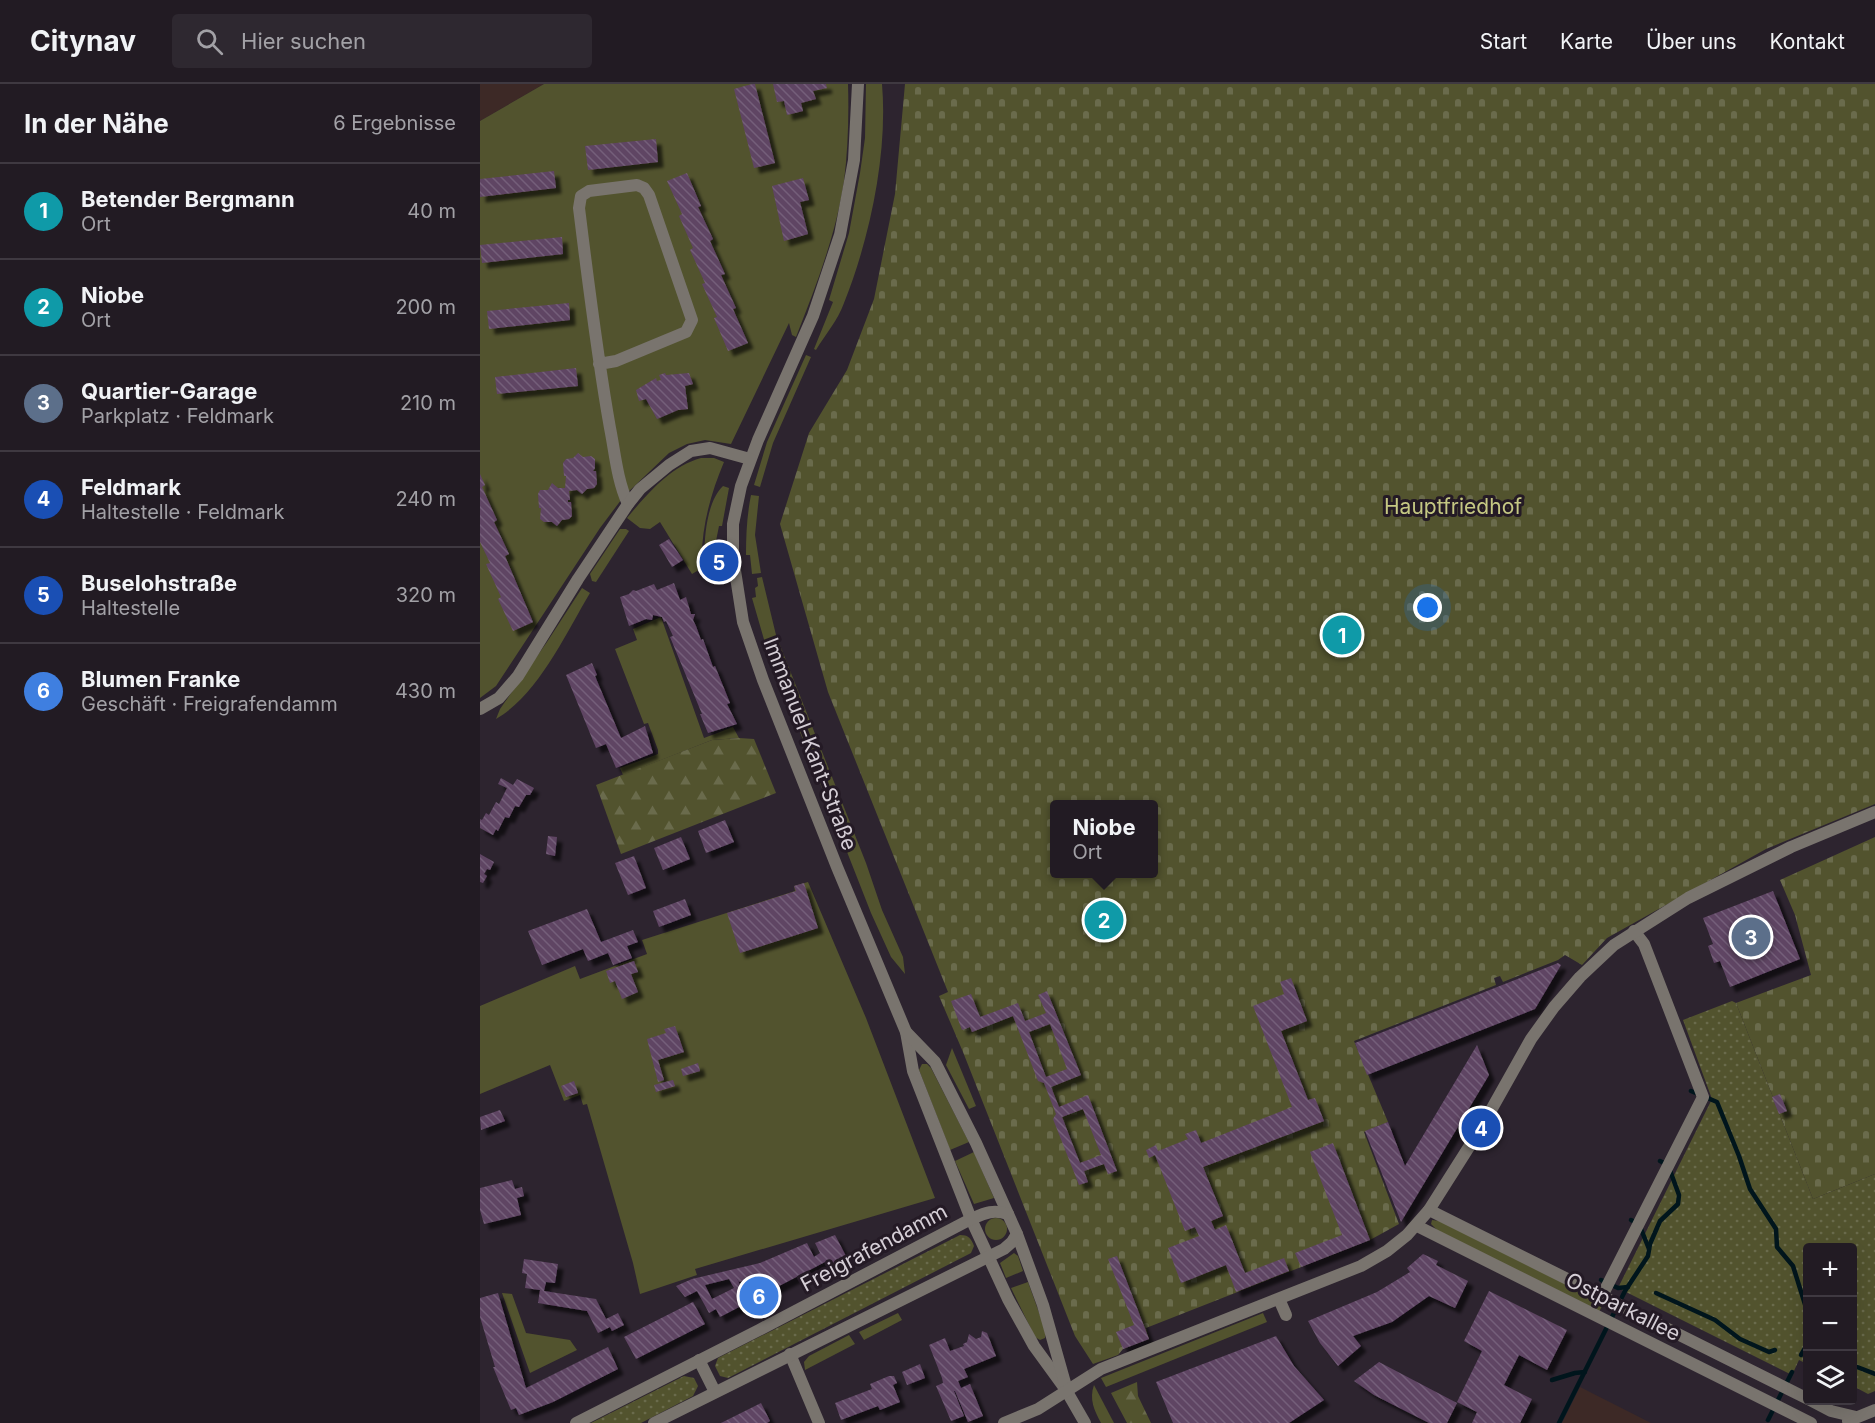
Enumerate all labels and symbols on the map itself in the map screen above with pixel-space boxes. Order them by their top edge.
park label: Hauptfriedhof [1384,494,1522,519]
pin: 5 [700,540,738,584]
your location [1413,593,1442,622]
pin: 1 [1322,612,1362,658]
street label: Immanuel-Kant-Straße [758,634,863,854]
pin: 2 [1084,898,1124,942]
pin: 3 [1732,914,1770,960]
pin: 4 [1462,1106,1500,1150]
street label: Freigrafendamm [796,1198,951,1297]
street label: Ostparkallee [1562,1267,1685,1346]
pin: 6 [740,1274,778,1318]

